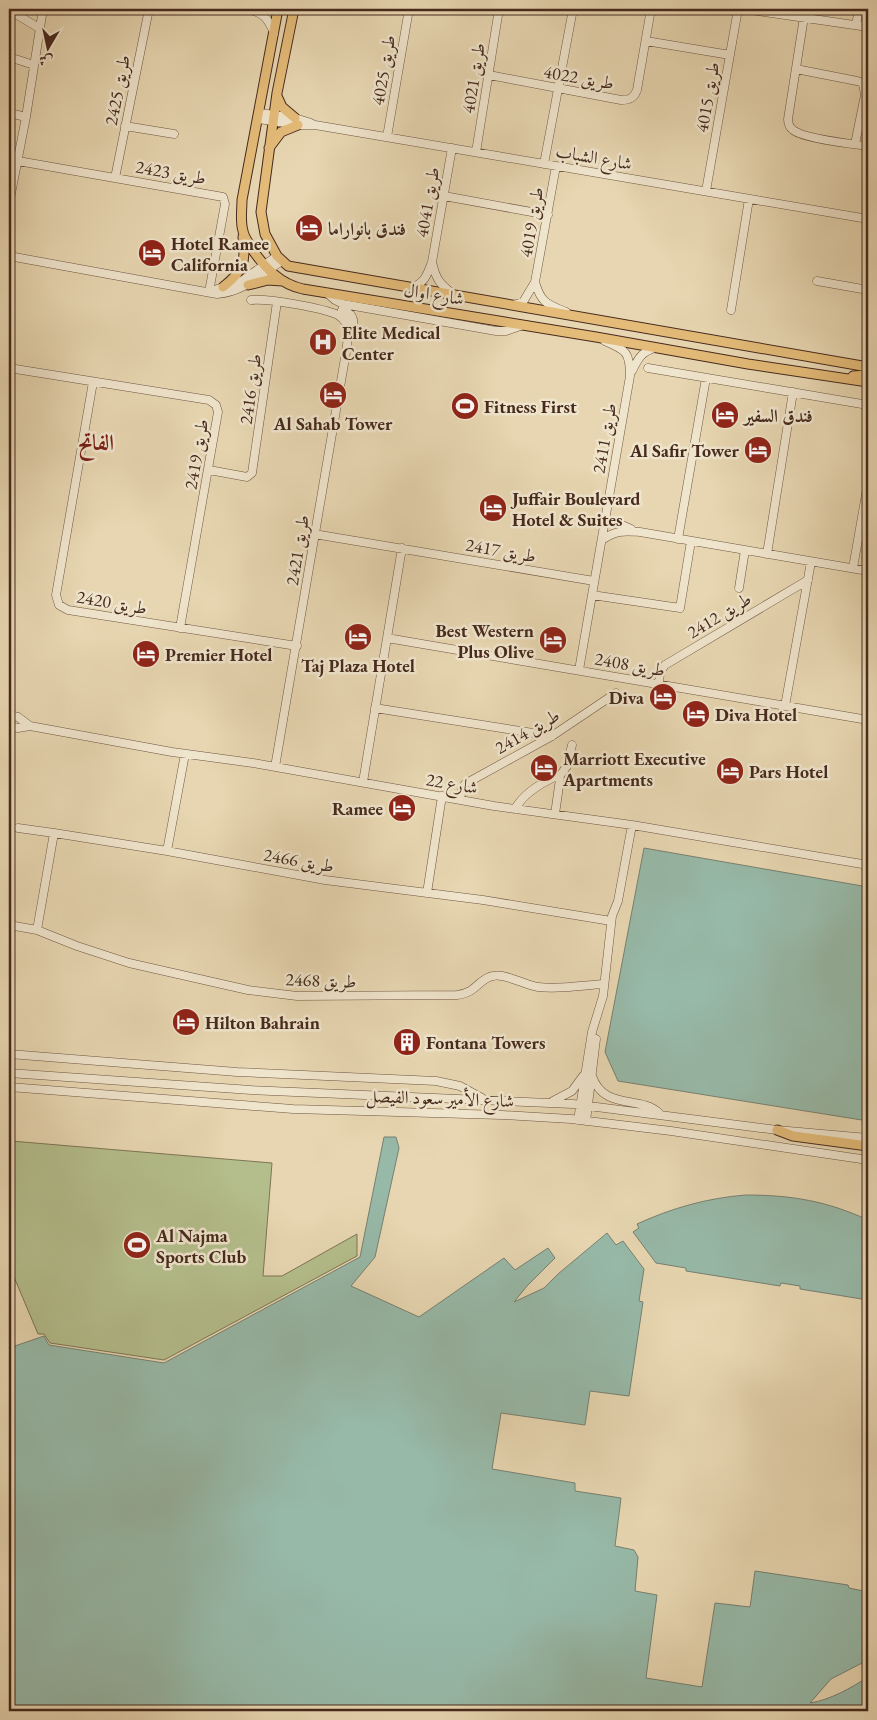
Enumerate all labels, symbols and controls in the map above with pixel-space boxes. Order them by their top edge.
north arrow [22,22,72,72]
street label: طريق 4025 [366,33,401,107]
street label: طريق 4021 [456,41,491,115]
text: ش [38,51,54,71]
street label: طريق 2425 [99,53,136,127]
street label: طريق 4022 [542,60,616,95]
street label: طريق 4015 [690,60,725,134]
street label: شارع الشباب [553,139,634,179]
street label: طريق 2423 [134,155,208,190]
street label: طريق 4041 [410,165,445,239]
street label: طريق 4019 [514,185,549,259]
hotel icon: فندق بانواراما [294,213,324,243]
place label: فندق بانواراما [328,217,406,240]
place label: Hotel Ramee California [171,232,270,276]
hotel icon: Hotel Ramee California [137,238,167,268]
street label: شارع اوال [402,278,466,314]
place label: Elite Medical Center [342,321,440,365]
hospital icon: Elite Medical Center [308,327,338,357]
street label: طريق 2416 [234,352,267,426]
hotel icon: Al Sahab Tower [318,380,348,410]
sports icon: Fitness First [450,391,480,421]
place label: Fitness First [484,395,577,418]
hotel icon: فندق السفير [710,400,740,430]
street label: طريق 2411 [587,401,622,475]
place label: فندق السفير [742,404,813,427]
place label: Al Sahab Tower [273,412,393,435]
street label: طريق 2419 [179,417,214,491]
district label: الفاتح [78,428,114,461]
hotel icon: Al Safir Tower [743,435,773,465]
place label: Al Safir Tower [629,439,740,462]
place label: Juffair Boulevard Hotel & Suites [510,487,640,531]
hotel icon: Juffair Boulevard Hotel & Suites [478,493,508,523]
street label: طريق 2421 [280,513,315,587]
street label: طريق 2417 [464,533,538,568]
street label: طريق 2420 [75,585,149,620]
street label: طريق 2412 [683,587,756,644]
place label: Best Western Plus Olive [436,619,534,663]
hotel icon: Taj Plaza Hotel [343,622,373,652]
hotel icon: Best Western Plus Olive [538,625,568,655]
hotel icon: Premier Hotel [131,639,161,669]
place label: Premier Hotel [165,643,272,666]
street label: طريق 2408 [593,647,667,682]
place label: Taj Plaza Hotel [301,654,415,677]
hotel icon: Diva [648,682,678,712]
place label: Diva [609,686,644,709]
hotel icon: Diva Hotel [681,699,711,729]
street label: طريق 2414 [490,703,564,760]
place label: Diva Hotel [715,703,797,726]
place label: Marriott Executive Apartments [562,747,706,791]
hotel icon: Marriott Executive Apartments [529,753,559,783]
hotel icon: Pars Hotel [715,756,745,786]
place label: Pars Hotel [749,760,828,783]
street label: شارع 22 [424,767,480,803]
hotel icon: Ramee [387,793,417,823]
place label: Ramee [332,797,383,820]
street label: طريق 2466 [262,843,336,878]
street label: طريق 2468 [285,967,357,994]
hotel icon: Hilton Bahrain [171,1007,201,1037]
place label: Hilton Bahrain [205,1011,320,1034]
building icon: Fontana Towers [392,1027,422,1057]
place label: Fontana Towers [426,1031,545,1054]
street label: شارع الأمير سعود الفيصل [365,1083,515,1116]
place label: Al Najma Sports Club [155,1224,246,1268]
sports icon: Al Najma Sports Club [122,1230,152,1260]

